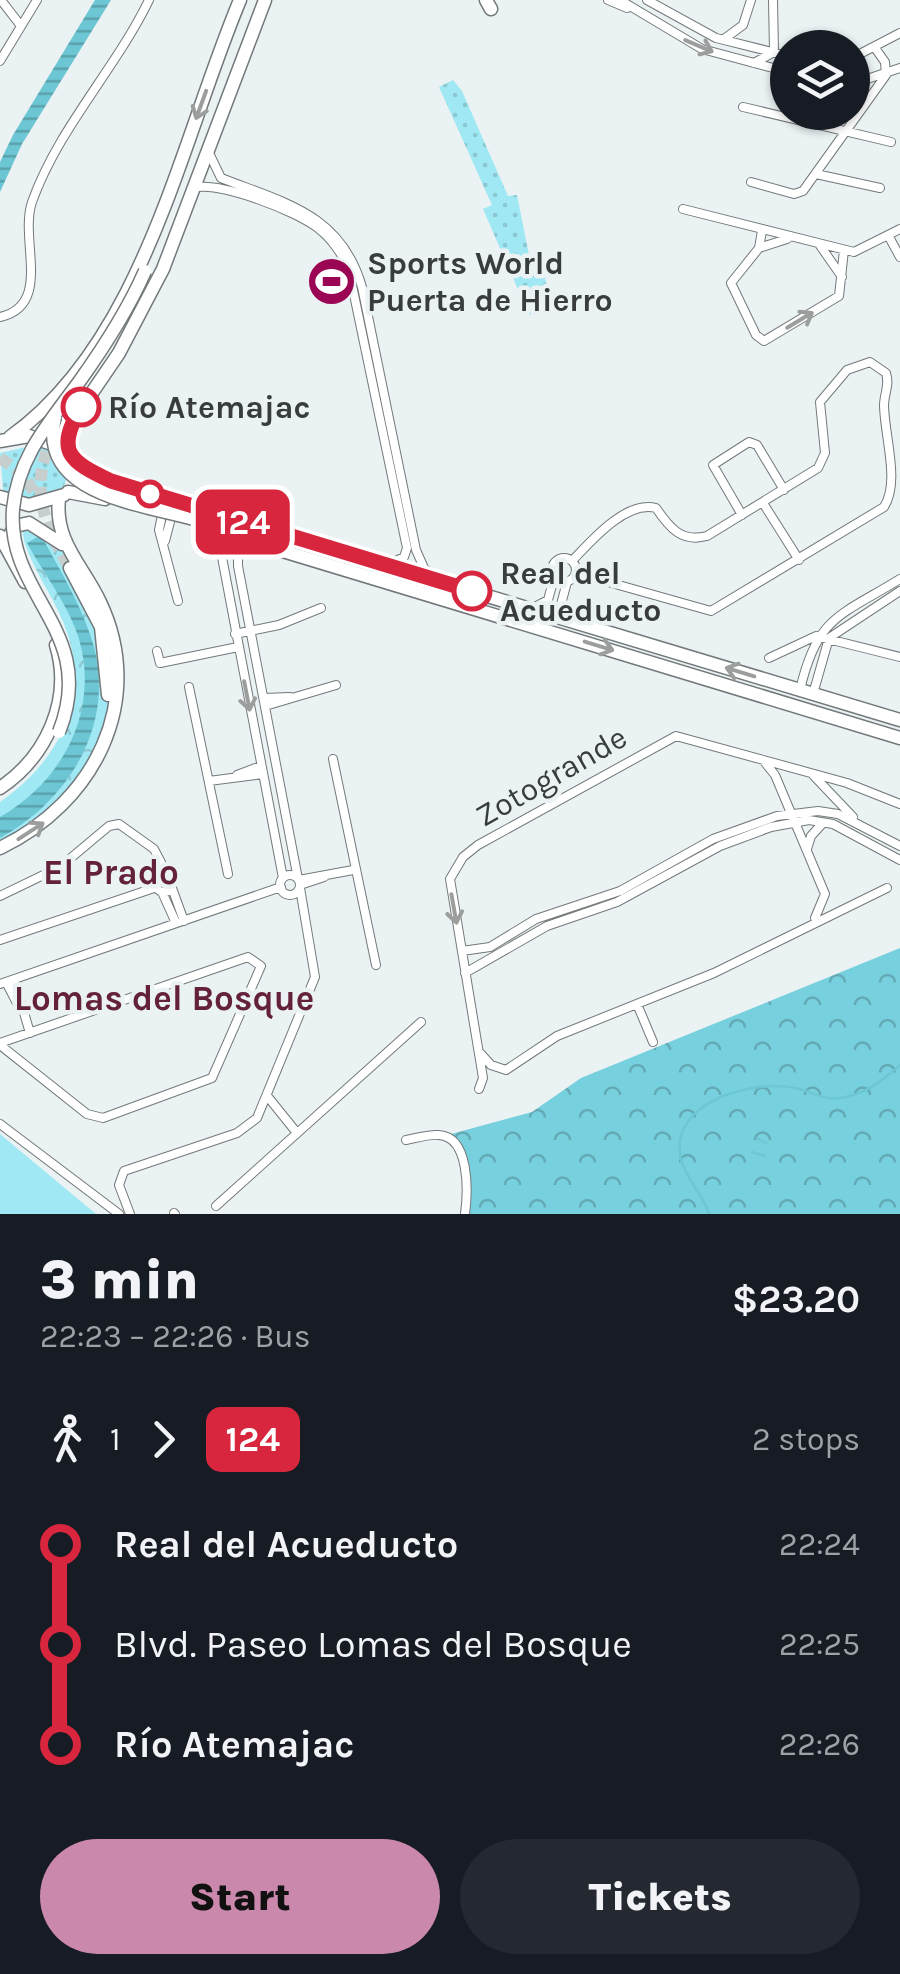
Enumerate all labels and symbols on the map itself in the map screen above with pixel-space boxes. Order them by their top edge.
one-way arrow [683,38,714,56]
one-way arrow [191,89,209,120]
place label: Sports World Puerta de Hierro [367,245,613,319]
sports icon: Sports World Puerta de Hierro [306,255,358,307]
one-way arrow [785,310,814,330]
marker: Río Atemajac [62,388,100,426]
place label: Río Atemajac [108,389,310,426]
unlabelled marker [137,481,163,507]
line badge: 124 [186,490,300,554]
place label: Real del Acueducto [500,555,661,629]
marker: Real del Acueducto [453,572,491,610]
one-way arrow [582,638,614,656]
one-way arrow [724,662,756,680]
one-way arrow [239,679,258,711]
street label: Zotogrande [469,718,633,834]
one-way arrow [16,820,44,841]
district label: El Prado [43,852,179,893]
one-way arrow [445,892,464,925]
district label: Lomas del Bosque [14,978,314,1020]

